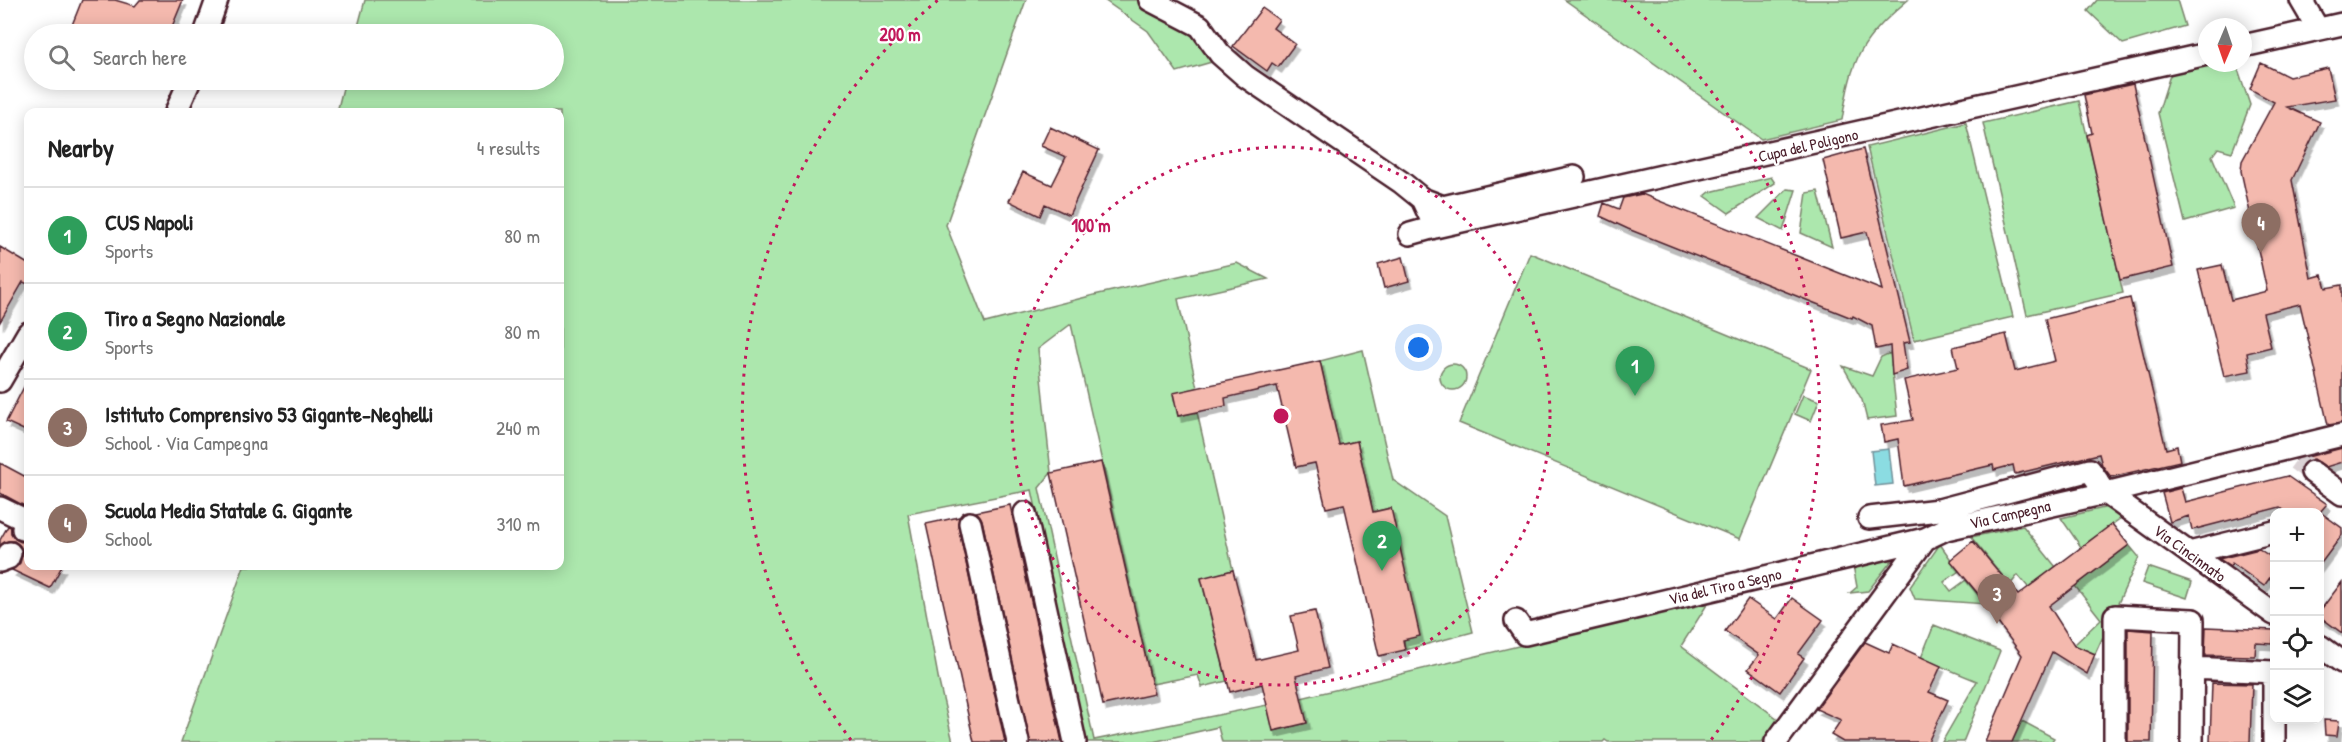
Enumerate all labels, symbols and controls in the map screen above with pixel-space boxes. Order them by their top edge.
north arrow [2198,18,2252,72]
text: 200 m [880,22,920,47]
search box [24,24,564,90]
icon: search [45,41,78,74]
text: Search here [93,42,187,72]
street label: Cupa del Poligono [1756,123,1861,167]
text: Nearby [48,130,114,165]
text: 4 results [477,134,540,161]
pin: 4 [2242,204,2280,253]
text: CUS Napoli [105,207,194,237]
text: 100 m [1071,213,1111,238]
text: 1 [64,222,71,249]
text: 80 m [504,222,540,249]
text: Sports [105,237,153,264]
text: Tiro a Segno Nazionale [105,303,286,333]
text: 2 [63,318,72,345]
text: 80 m [504,318,540,345]
text: Sports [105,333,153,360]
your location [1404,333,1433,362]
pin: 1 [1616,346,1654,396]
text: Istituto Comprensivo 53 Gigante-Neghelli [105,399,434,429]
centre of rings [1271,406,1291,426]
text: 3 [63,414,72,441]
text: 240 m [496,414,540,441]
text: School · Via Campegna [105,429,268,456]
street label: Via Campegna [1967,494,2053,534]
text: Scuola Media Statale G. Gigante [105,495,353,525]
map controls [2270,508,2324,724]
button: + [2270,508,2324,562]
text: 4 [64,510,71,537]
text: 310 m [497,510,540,537]
street label: Via Cincinnato [2149,519,2231,587]
pin: 2 [1362,522,1402,571]
text: School [105,525,152,552]
street label: Via del Tiro a Segno [1667,562,1784,610]
button: − [2270,562,2324,616]
pin: 3 [1978,574,2016,624]
button: locate [2270,616,2324,670]
button: layers [2270,670,2324,724]

